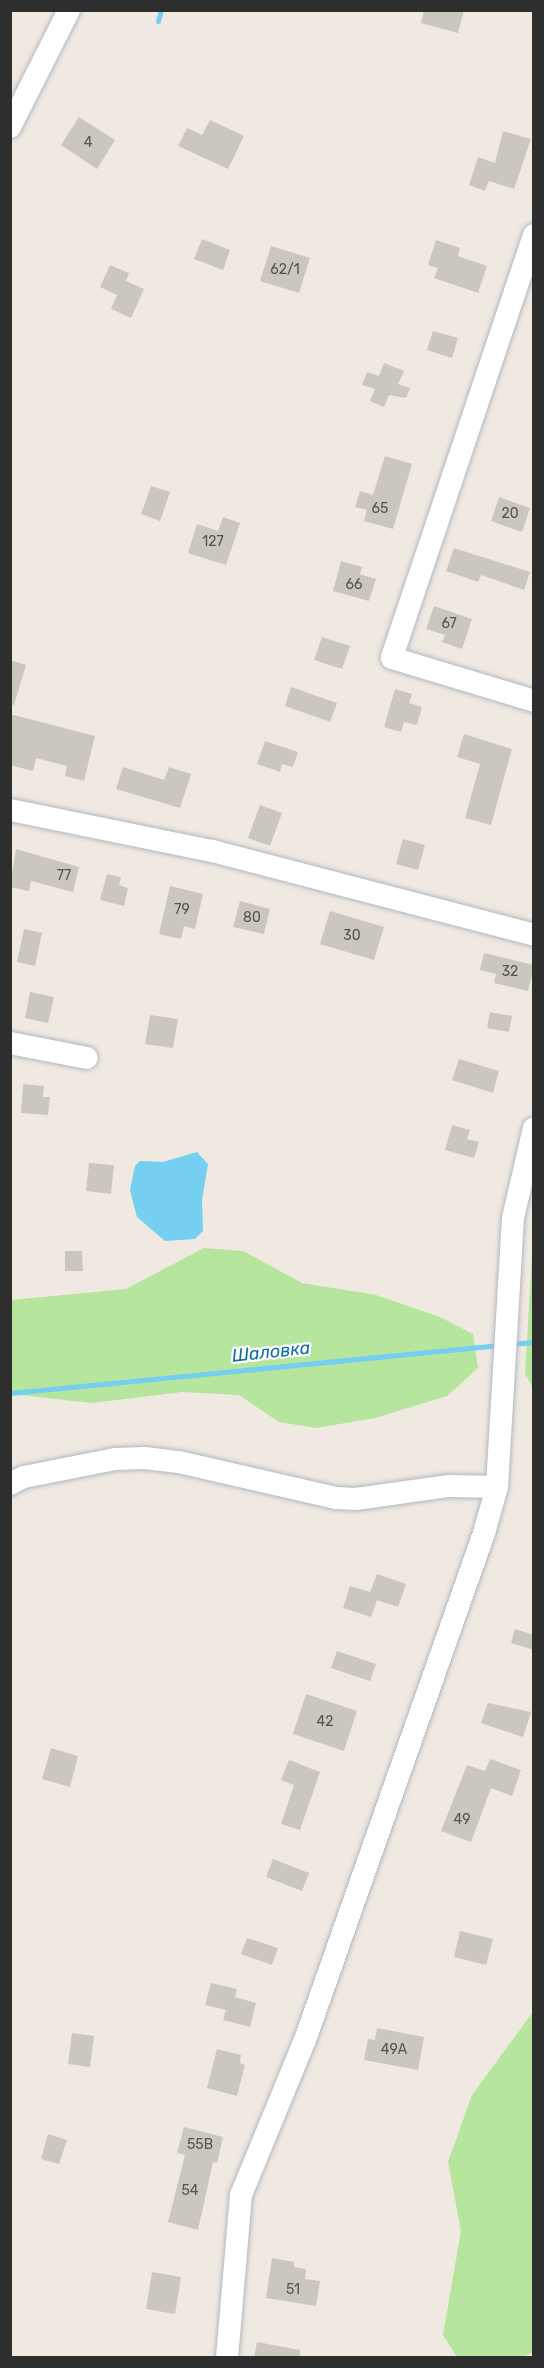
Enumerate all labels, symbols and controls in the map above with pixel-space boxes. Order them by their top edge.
house number: 4 [84,135,92,151]
house number: 62/1 [270,262,300,278]
house number: 65 [372,501,388,517]
house number: 20 [501,506,519,522]
house number: 127 [202,534,224,550]
house number: 66 [346,577,362,593]
house number: 67 [441,616,457,632]
house number: 77 [57,868,71,884]
house number: 79 [174,902,190,918]
house number: 80 [243,910,261,926]
house number: 30 [343,928,361,944]
house number: 32 [502,964,518,980]
water label: Шаловка [231,1337,311,1367]
house number: 42 [317,1714,333,1730]
house number: 49 [454,1812,470,1828]
house number: 49А [381,2042,407,2058]
house number: 55В [187,2137,213,2153]
house number: 54 [181,2183,199,2199]
house number: 51 [286,2282,300,2298]

